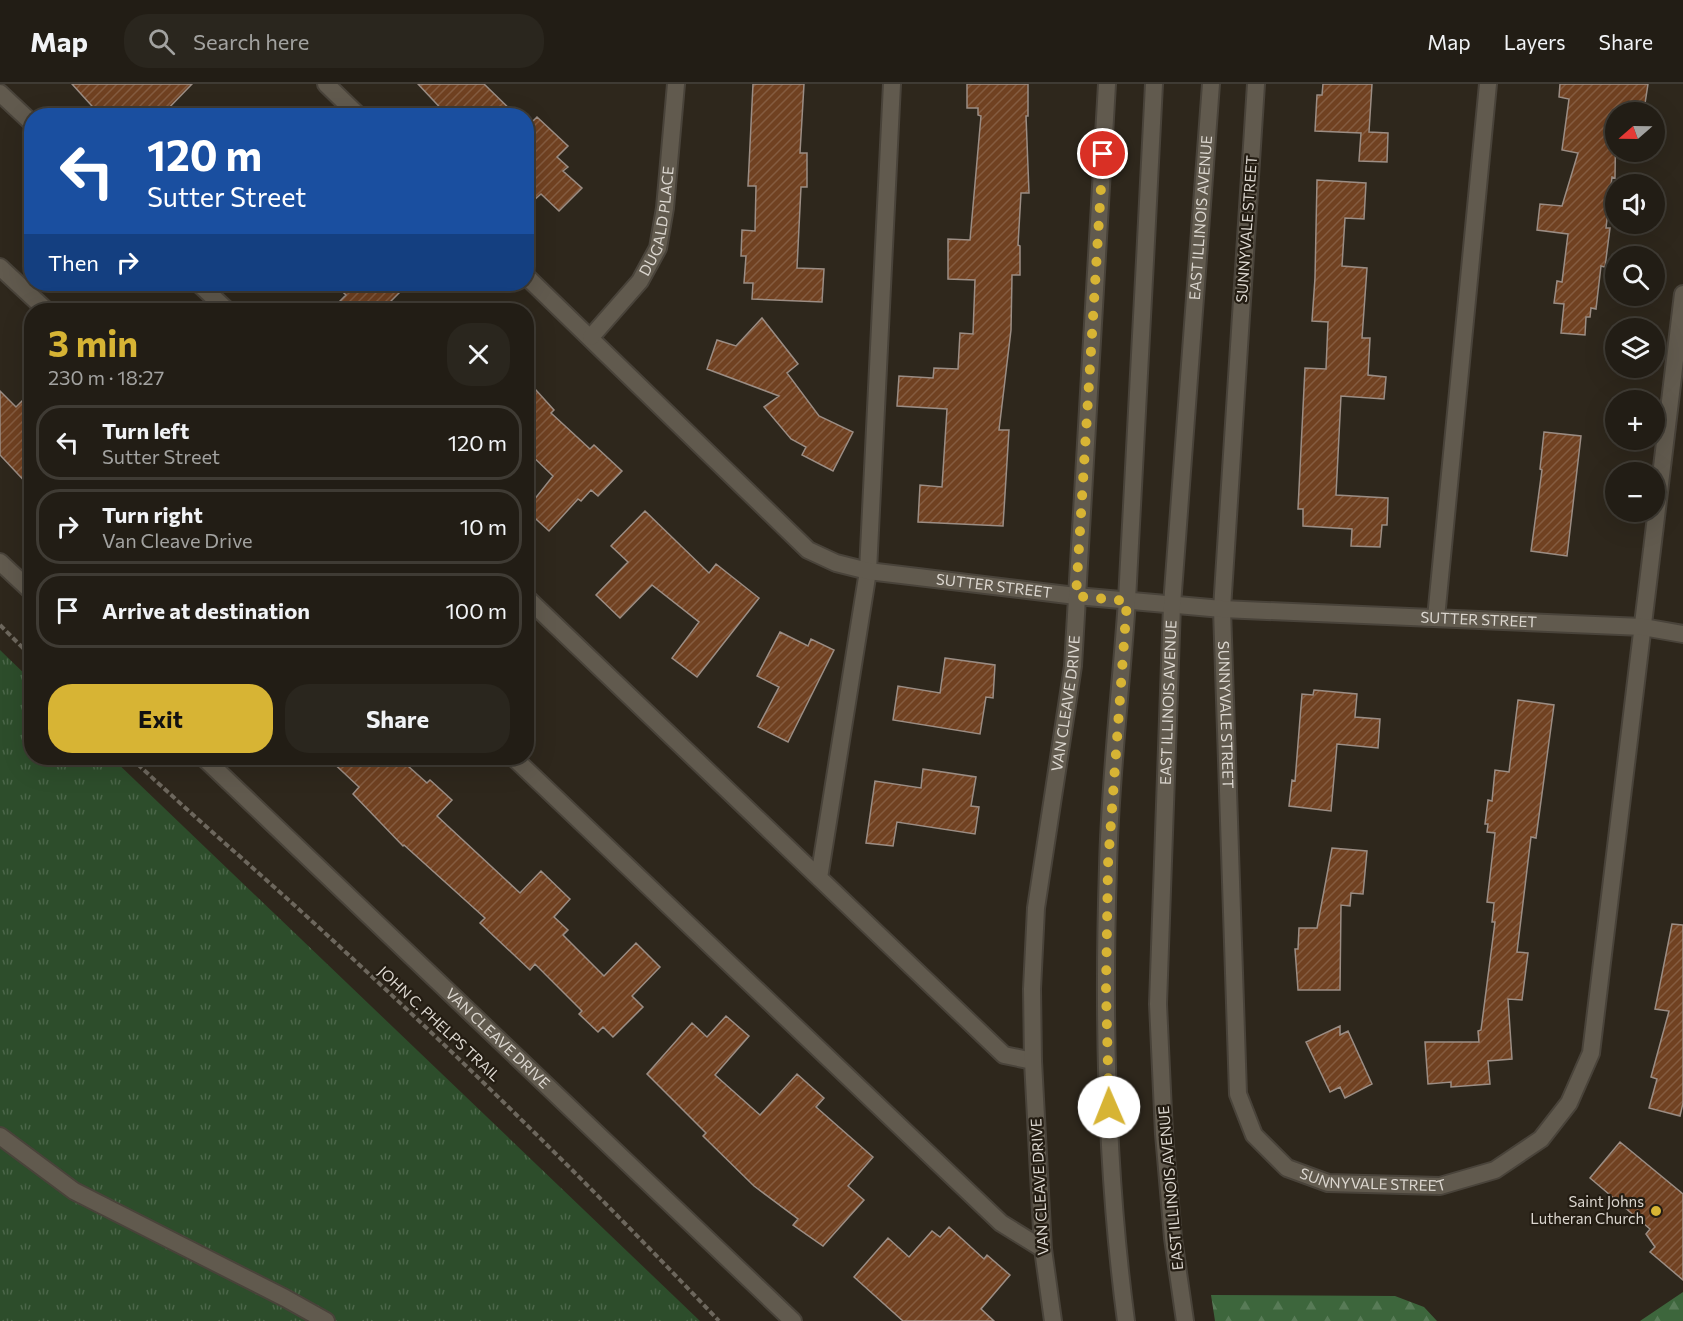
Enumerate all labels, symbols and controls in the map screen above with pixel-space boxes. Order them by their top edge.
search box [124,14,544,68]
text: Map [30,24,88,58]
icon: search [145,25,178,58]
text: Search here [193,28,309,55]
text: Map [1427,29,1471,54]
text: Layers [1504,29,1566,54]
text: Share [1599,29,1653,54]
north arrow [1605,102,1665,162]
map controls [1605,102,1665,522]
text: 120 m [147,128,262,180]
pin [1077,128,1128,179]
icon: left [48,132,126,210]
street label: EAST ILLINOIS AVENUE [1185,135,1215,301]
icon: arrive [1086,137,1119,170]
street label: SUNNYVALE STREET [1232,154,1260,303]
street label: DUGALD PLACE [635,165,677,279]
button: sound [1605,174,1665,234]
text: Sutter Street [147,180,306,213]
icon: right [111,246,144,279]
button: search [1605,246,1665,306]
text: Then [48,249,99,276]
button: layers [1605,318,1665,378]
text: 3 min [48,320,138,364]
button: close [447,323,510,386]
text: 230 m · 18:27 [48,365,164,389]
button: + [1605,390,1665,450]
text: Turn left [102,417,189,444]
icon: left [51,426,84,459]
text: 120 m [448,429,507,456]
text: Sutter Street [102,444,220,468]
button: − [1605,462,1665,522]
text: Turn right [102,501,203,528]
icon: right [51,510,84,543]
text: 10 m [460,513,507,540]
text: Van Cleave Drive [102,528,253,552]
street label: SUTTER STREET [935,569,1053,601]
icon: arrive [51,594,84,627]
text: Arrive at destination [102,597,310,624]
text: 100 m [445,597,507,624]
street label: SUTTER STREET [1420,607,1538,630]
street label: EAST ILLINOIS AVENUE [1156,620,1179,785]
street label: VAN CLEAVE DRIVE [1047,635,1083,773]
street label: SUNNYVALE STREET [1215,641,1238,789]
button: Exit [48,684,273,753]
button: Share [285,684,510,753]
street label: JOHN C. PHELPS TRAIL [375,962,505,1085]
street label: VAN CLEAVE DRIVE [442,984,554,1092]
position arrow [1077,1075,1141,1139]
street label: EAST ILLINOIS AVENUE [1154,1105,1186,1271]
street label: VAN CLEAVE DRIVE [1026,1118,1052,1256]
street label: SUNNYVALE STREET [1297,1163,1449,1195]
place label: Saint Johns Lutheran Church [1530,1192,1644,1227]
marker: Saint Johns Lutheran Church [1649,1204,1663,1218]

